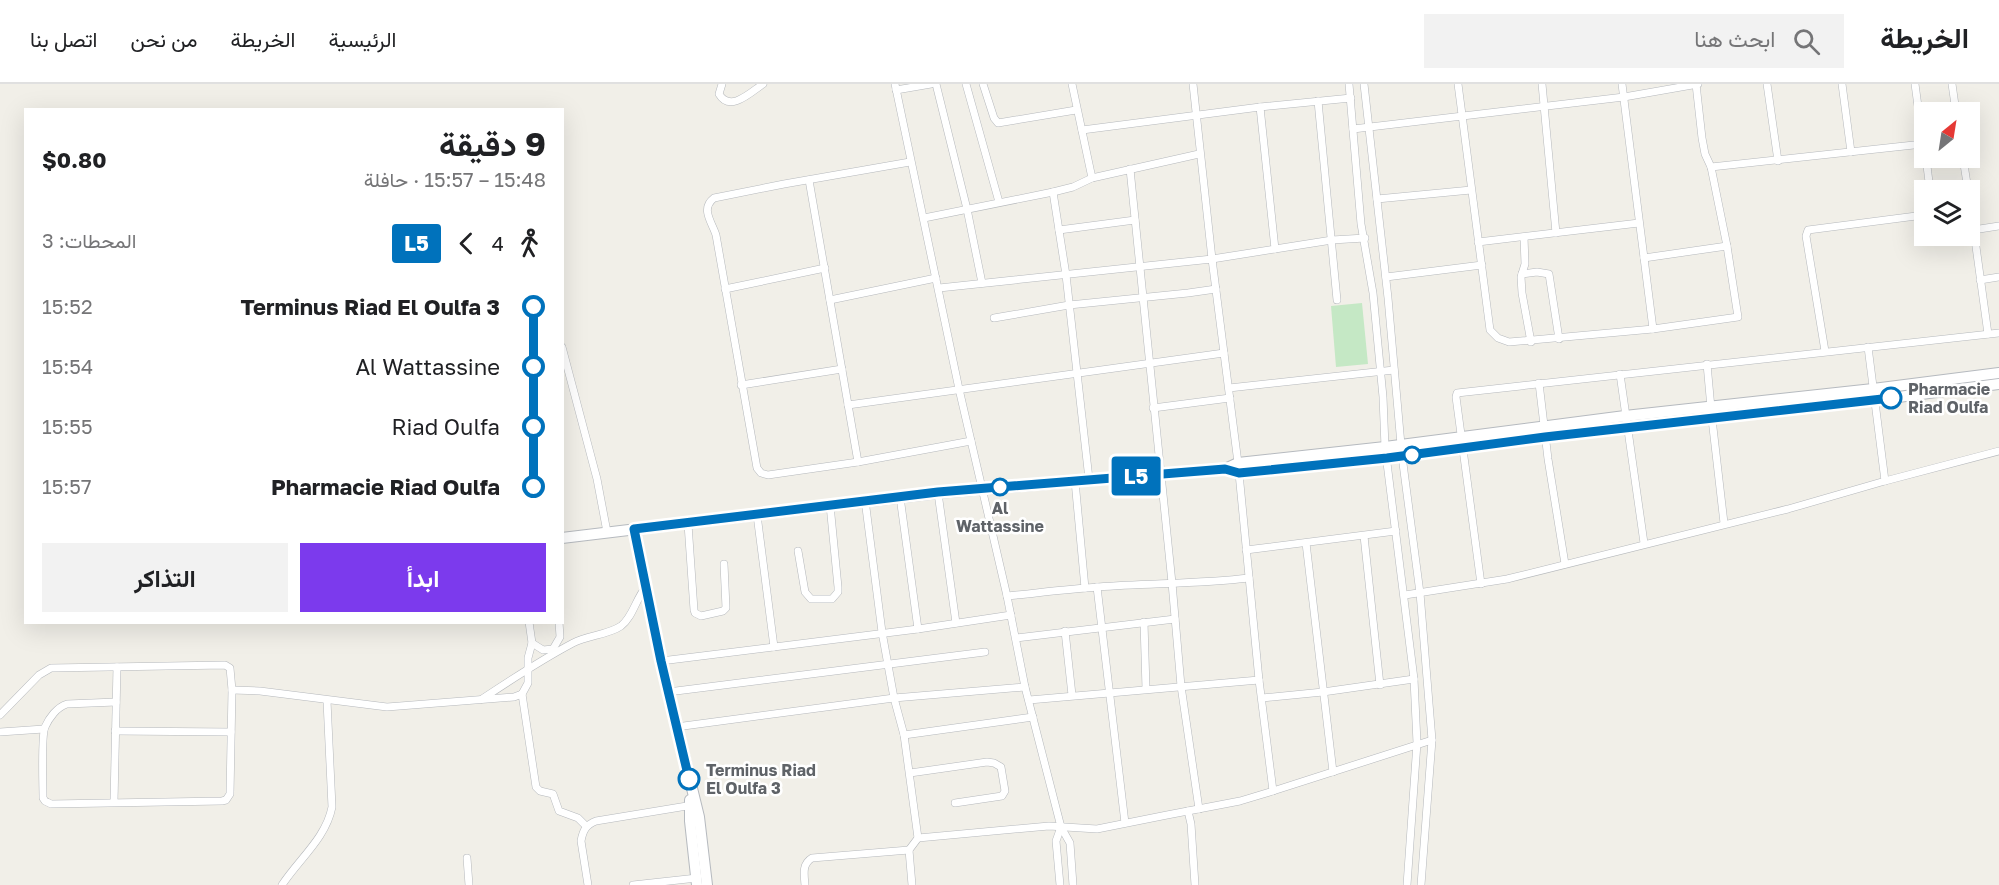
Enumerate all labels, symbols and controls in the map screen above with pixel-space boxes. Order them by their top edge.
search box [1424,14,1844,68]
text: الخريطة [1880,21,1969,54]
text: ابحث هنا [1694,25,1775,52]
icon: search [1790,25,1823,58]
text: اتصل بنا [30,26,97,52]
text: من نحن [130,26,198,52]
text: الخريطة [231,26,295,52]
text: الرئيسية [328,26,396,52]
north arrow [1914,102,1980,168]
map controls [1914,102,1980,246]
text: 9 دقيقة [439,124,546,163]
text: $0.80 [42,146,106,173]
text: 15:48 – 15:57 · حافلة [364,167,546,191]
button: layers [1914,180,1980,246]
icon: back [450,227,483,260]
icon: walk [513,227,546,260]
text: المحطات: 3 [42,228,136,252]
text: L5 [404,230,429,256]
text: 4 [492,231,504,255]
text: Terminus Riad El Oulfa 3 [240,293,500,320]
text: 15:52 [42,294,93,318]
text: Al Wattassine [355,353,500,380]
text: 15:54 [42,354,93,378]
place label: Pharmacie Riad Oulfa [1908,379,1990,417]
marker: Pharmacie Riad Oulfa [1880,387,1902,409]
text: Riad Oulfa [391,413,500,440]
text: 15:55 [42,414,93,438]
unlabelled marker [1403,446,1421,464]
line badge: L5 [1109,456,1163,496]
text: L5 [1124,463,1148,489]
text: Pharmacie Riad Oulfa [271,473,500,500]
text: 15:57 [42,474,92,498]
marker: Al Wattassine [991,478,1009,496]
place label: Al Wattassine [956,498,1044,536]
button: التذاكر [42,543,288,612]
button: ابدأ [300,543,546,612]
place label: Terminus Riad El Oulfa 3 [706,760,816,798]
marker: Terminus Riad El Oulfa 3 [678,768,700,790]

